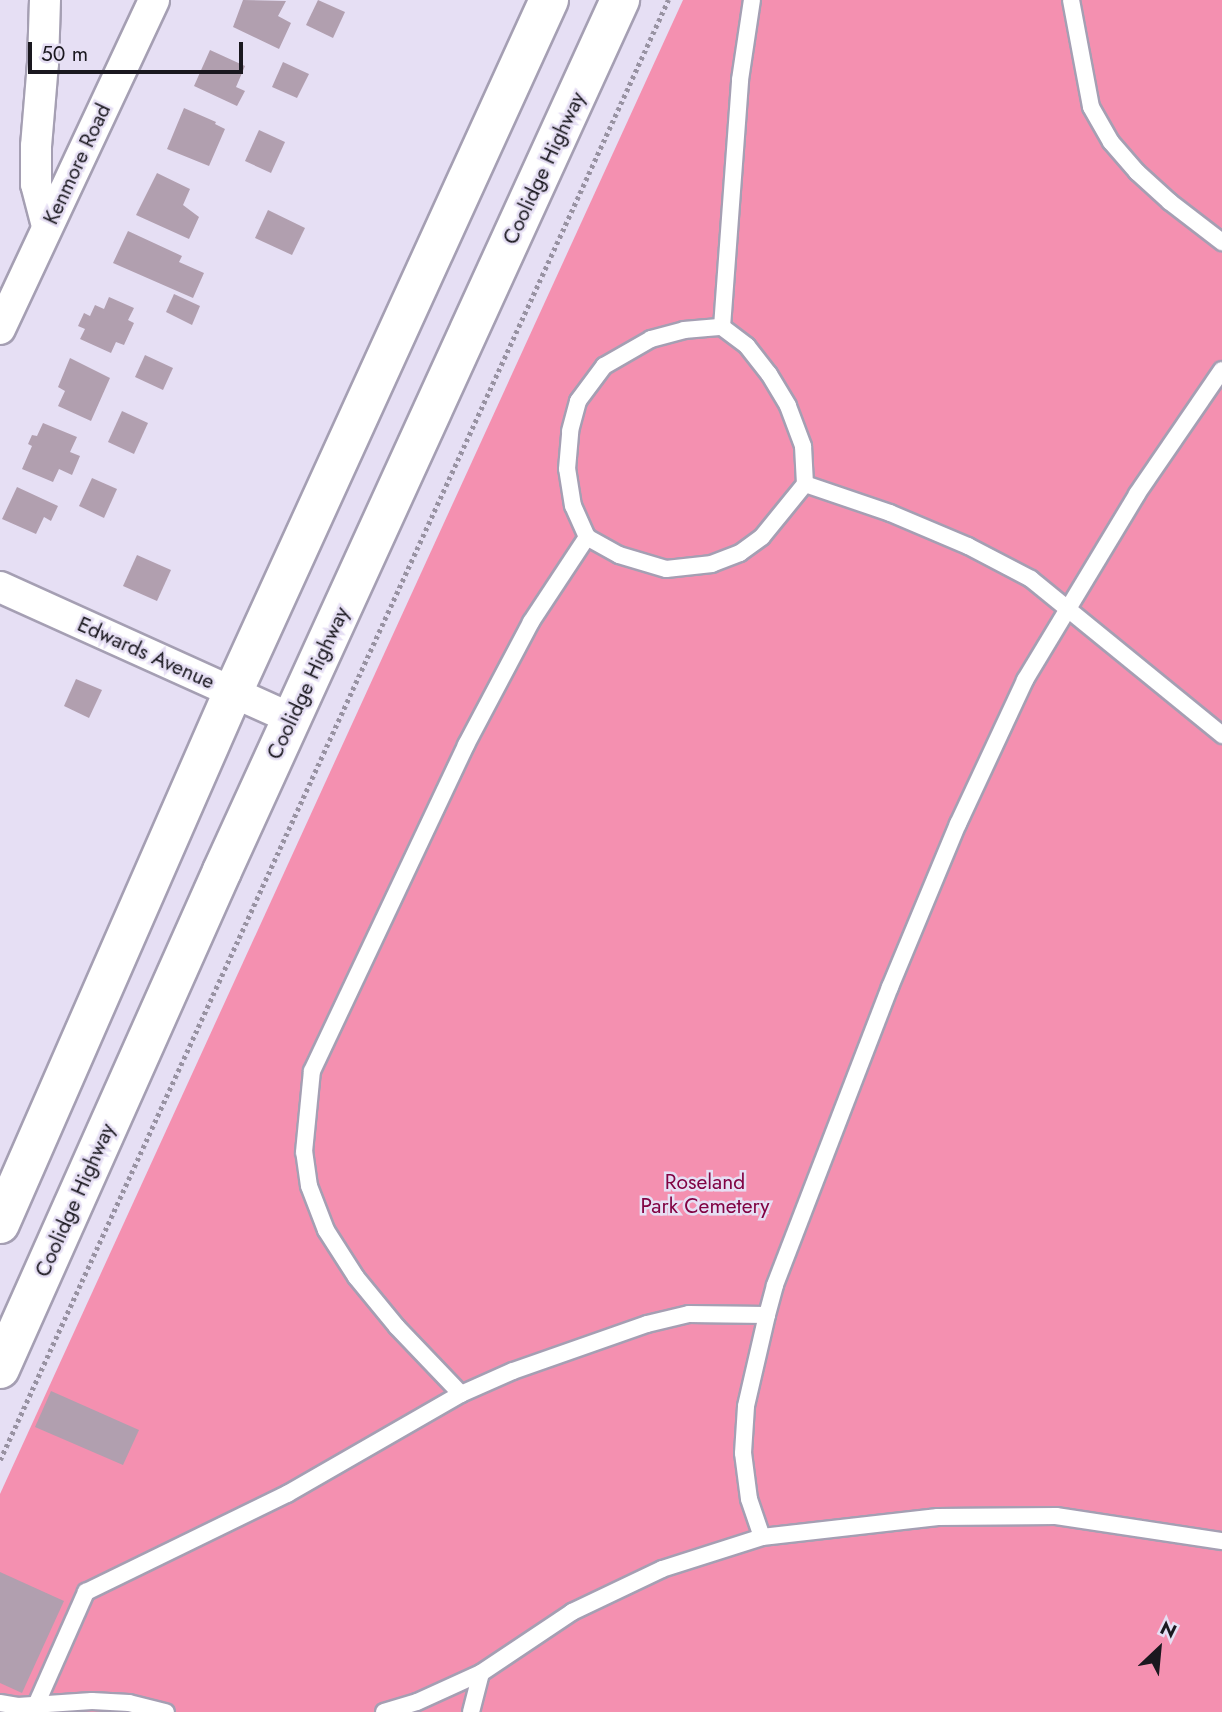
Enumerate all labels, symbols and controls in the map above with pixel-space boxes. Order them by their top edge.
scale bar [32,28,247,72]
text: 50 m [41,39,88,69]
street label: Coolidge Highway [498,88,590,248]
street label: Kenmore Road [38,100,116,228]
street label: Coolidge Highway [262,603,354,763]
street label: Edwards Avenue [74,612,218,694]
street label: Coolidge Highway [30,1119,120,1281]
park label: Roseland Park Cemetery [640,1169,770,1219]
north arrow [1124,1614,1194,1684]
text: N [1156,1614,1181,1645]

